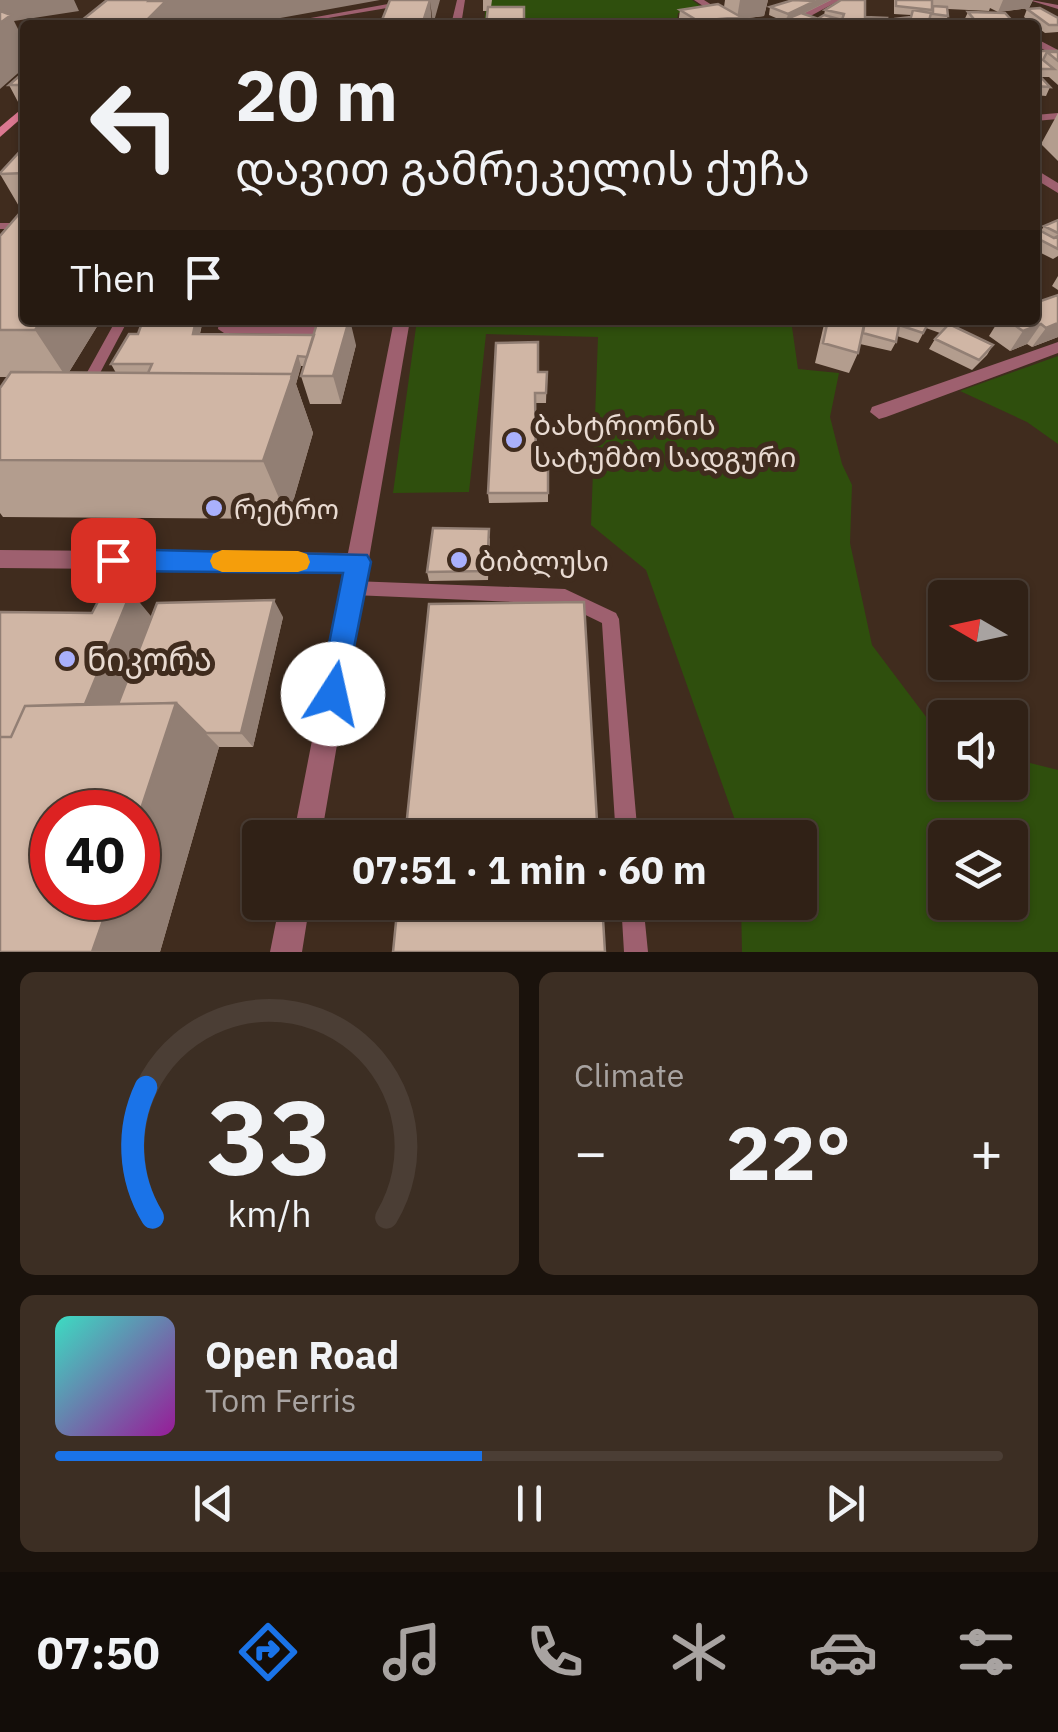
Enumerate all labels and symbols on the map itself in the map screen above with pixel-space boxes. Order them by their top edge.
place label: ბახტრიონის სატუმბო სადგური [534,406,796,475]
marker: ბახტრიონის სატუმბო სადგური [503,429,525,451]
place label: რეტრო [234,490,339,527]
marker: რეტრო [203,497,225,519]
pin [71,518,156,603]
place label: ბიბლუსი [479,542,609,579]
marker: ბიბლუსი [448,549,470,571]
north arrow [928,580,1028,680]
place label: ნიკორა [87,638,212,680]
position arrow [281,642,385,746]
marker: ნიკორა [56,648,78,670]
speed limit sign: 40 [30,790,160,920]

